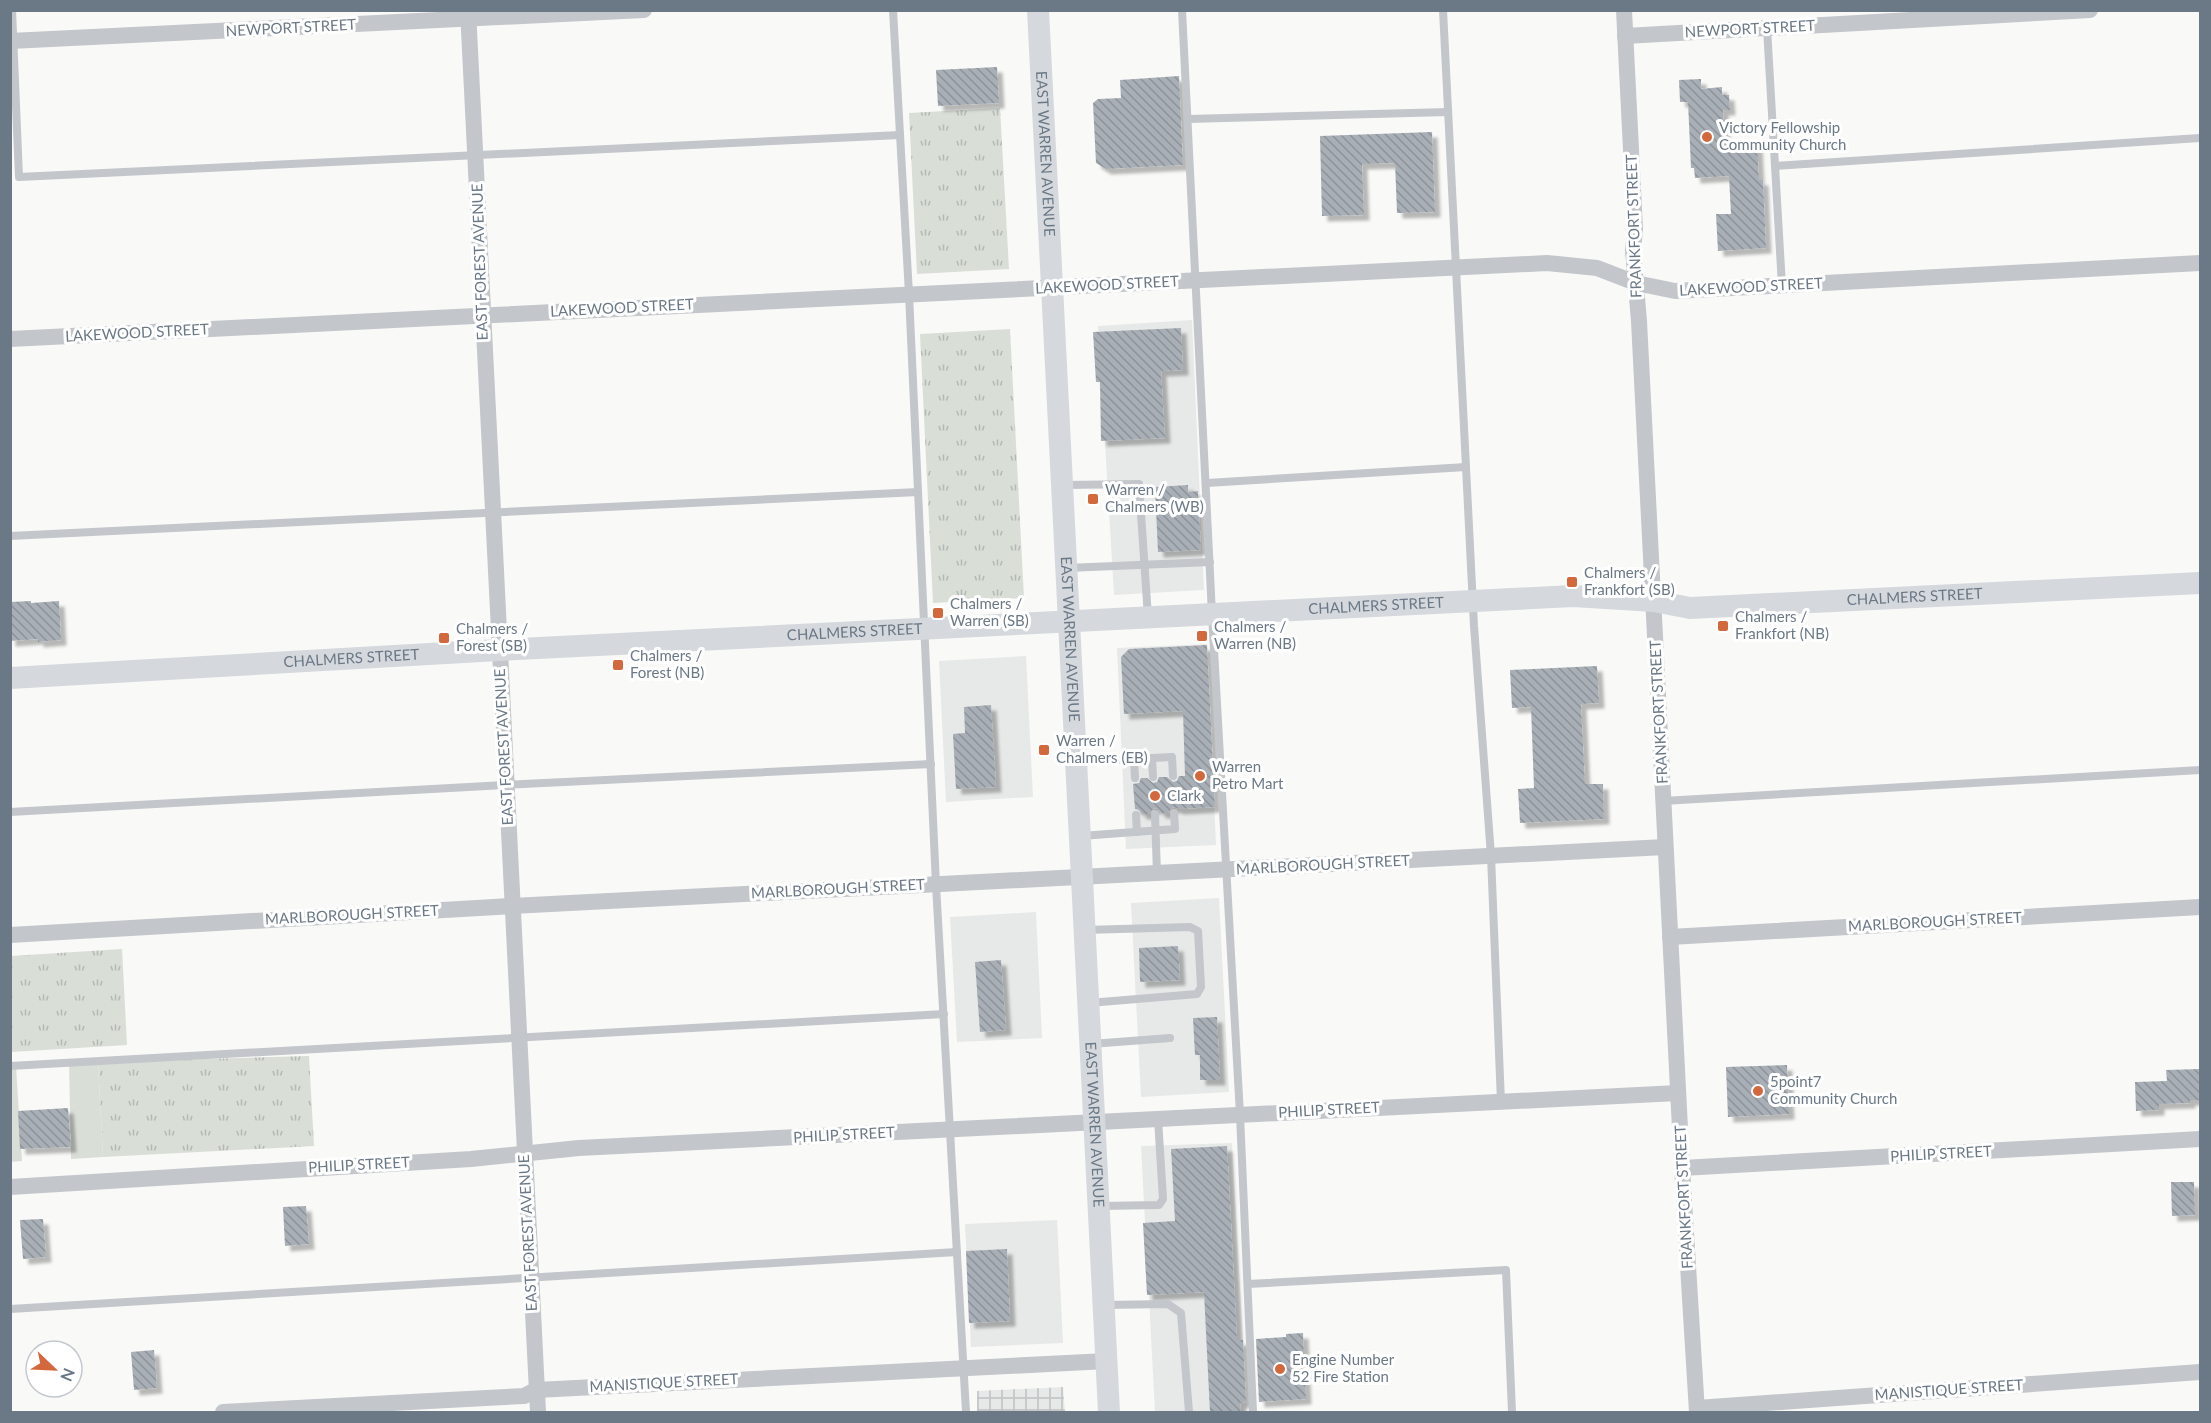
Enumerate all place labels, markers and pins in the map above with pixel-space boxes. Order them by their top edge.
place label: Victory Fellowship Community Church [1719,118,1846,153]
marker: Victory Fellowship Community Church [1700,130,1714,144]
place label: Warren / Chalmers (WB) [1105,480,1204,515]
marker: Warren / Chalmers (WB) [1086,492,1100,506]
place label: Chalmers / Frankfort (SB) [1584,563,1675,598]
marker: Chalmers / Frankfort (SB) [1565,575,1579,589]
place label: Chalmers / Warren (SB) [950,594,1029,629]
marker: Chalmers / Warren (SB) [931,606,945,620]
place label: Chalmers / Frankfort (NB) [1735,607,1829,642]
place label: Chalmers / Warren (NB) [1214,617,1296,652]
place label: Chalmers / Forest (SB) [456,619,528,654]
marker: Chalmers / Frankfort (NB) [1716,619,1730,633]
marker: Chalmers / Warren (NB) [1195,629,1209,643]
marker: Chalmers / Forest (SB) [437,631,451,645]
place label: Chalmers / Forest (NB) [630,646,704,681]
marker: Chalmers / Forest (NB) [611,658,625,672]
place label: Warren / Chalmers (EB) [1056,731,1148,766]
marker: Warren / Chalmers (EB) [1037,743,1051,757]
place label: Warren Petro Mart [1212,757,1284,792]
marker: Warren Petro Mart [1193,769,1207,783]
place label: Clark [1167,786,1201,804]
marker: Clark [1148,789,1162,803]
place label: 5point7 Community Church [1770,1072,1897,1107]
marker: 5point7 Community Church [1751,1084,1765,1098]
place label: Engine Number 52 Fire Station [1292,1350,1395,1385]
marker: Engine Number 52 Fire Station [1273,1362,1287,1376]

